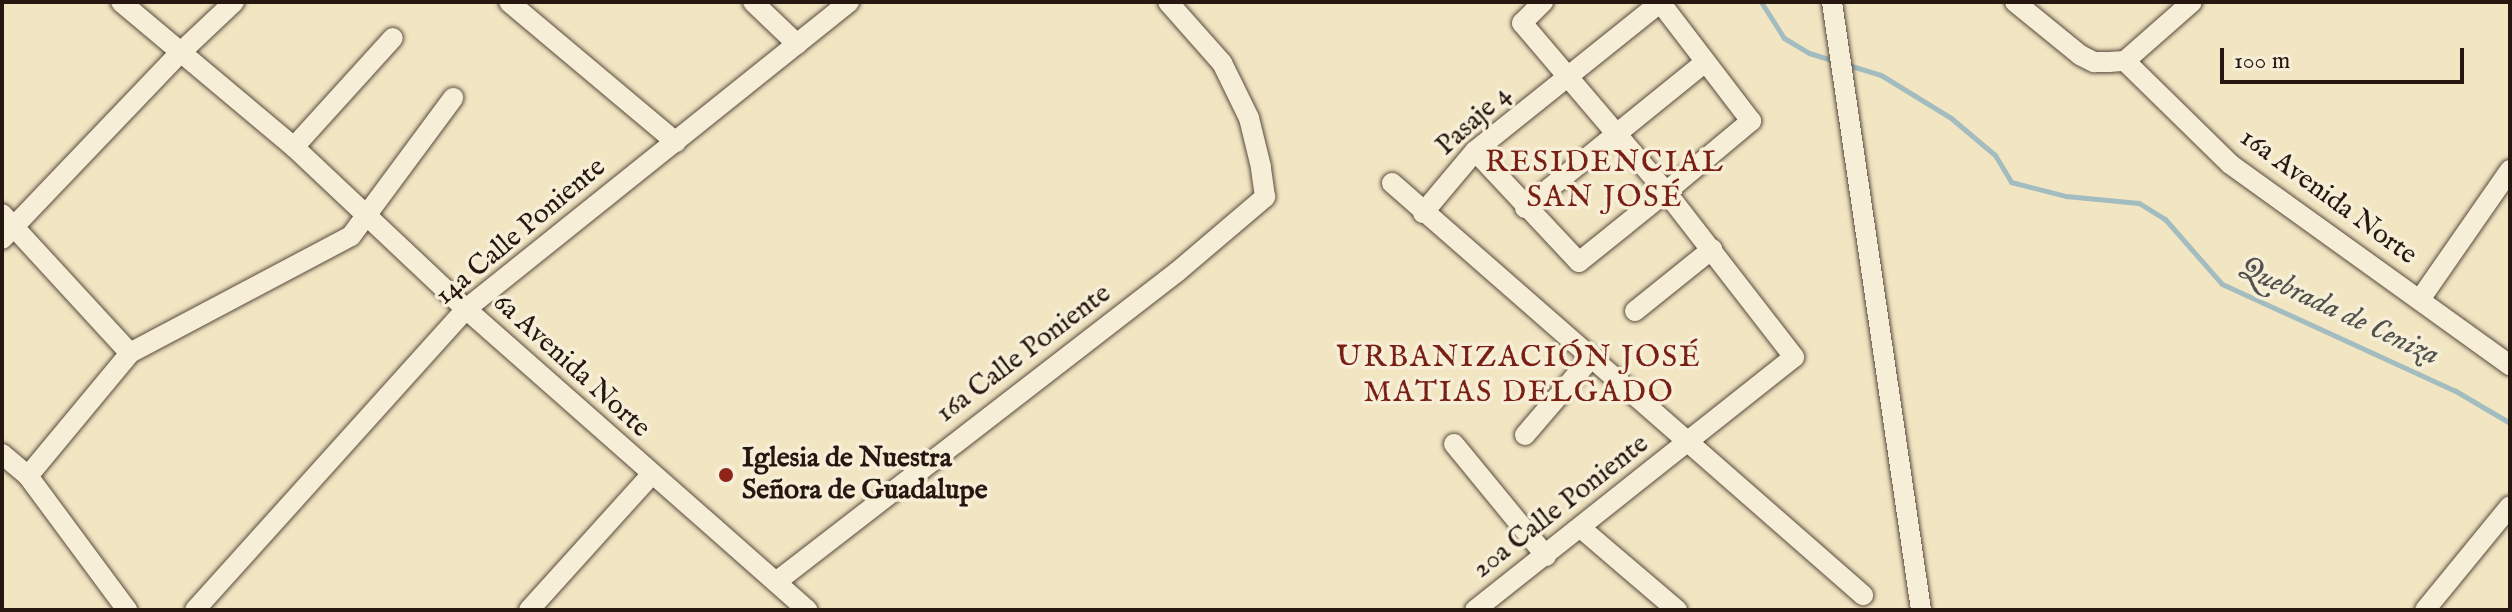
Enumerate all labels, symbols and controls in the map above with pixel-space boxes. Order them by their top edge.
scale bar [2224,32,2468,82]
text: 100 m [2234,46,2290,77]
street label: Pasaje 4 [1430,79,1518,163]
street label: 16a Avenida Norte [2233,122,2423,272]
district label: RESIDENCIAL SAN JOSÉ [1485,145,1725,216]
street label: 14a Calle Poniente [429,151,613,313]
water label: Quebrada de Ceniza [2233,250,2445,374]
street label: 16a Calle Poniente [930,277,1118,431]
street label: 6a Avenida Norte [485,287,657,445]
district label: URBANIZACIÓN JOSÉ MATIAS DELGADO [1336,340,1702,410]
street label: 20a Calle Poniente [1466,428,1656,586]
place label: Iglesia de Nuestra Señora de Guadalupe [742,442,987,508]
marker: Iglesia de Nuestra Señora de Guadalupe [717,466,735,484]

